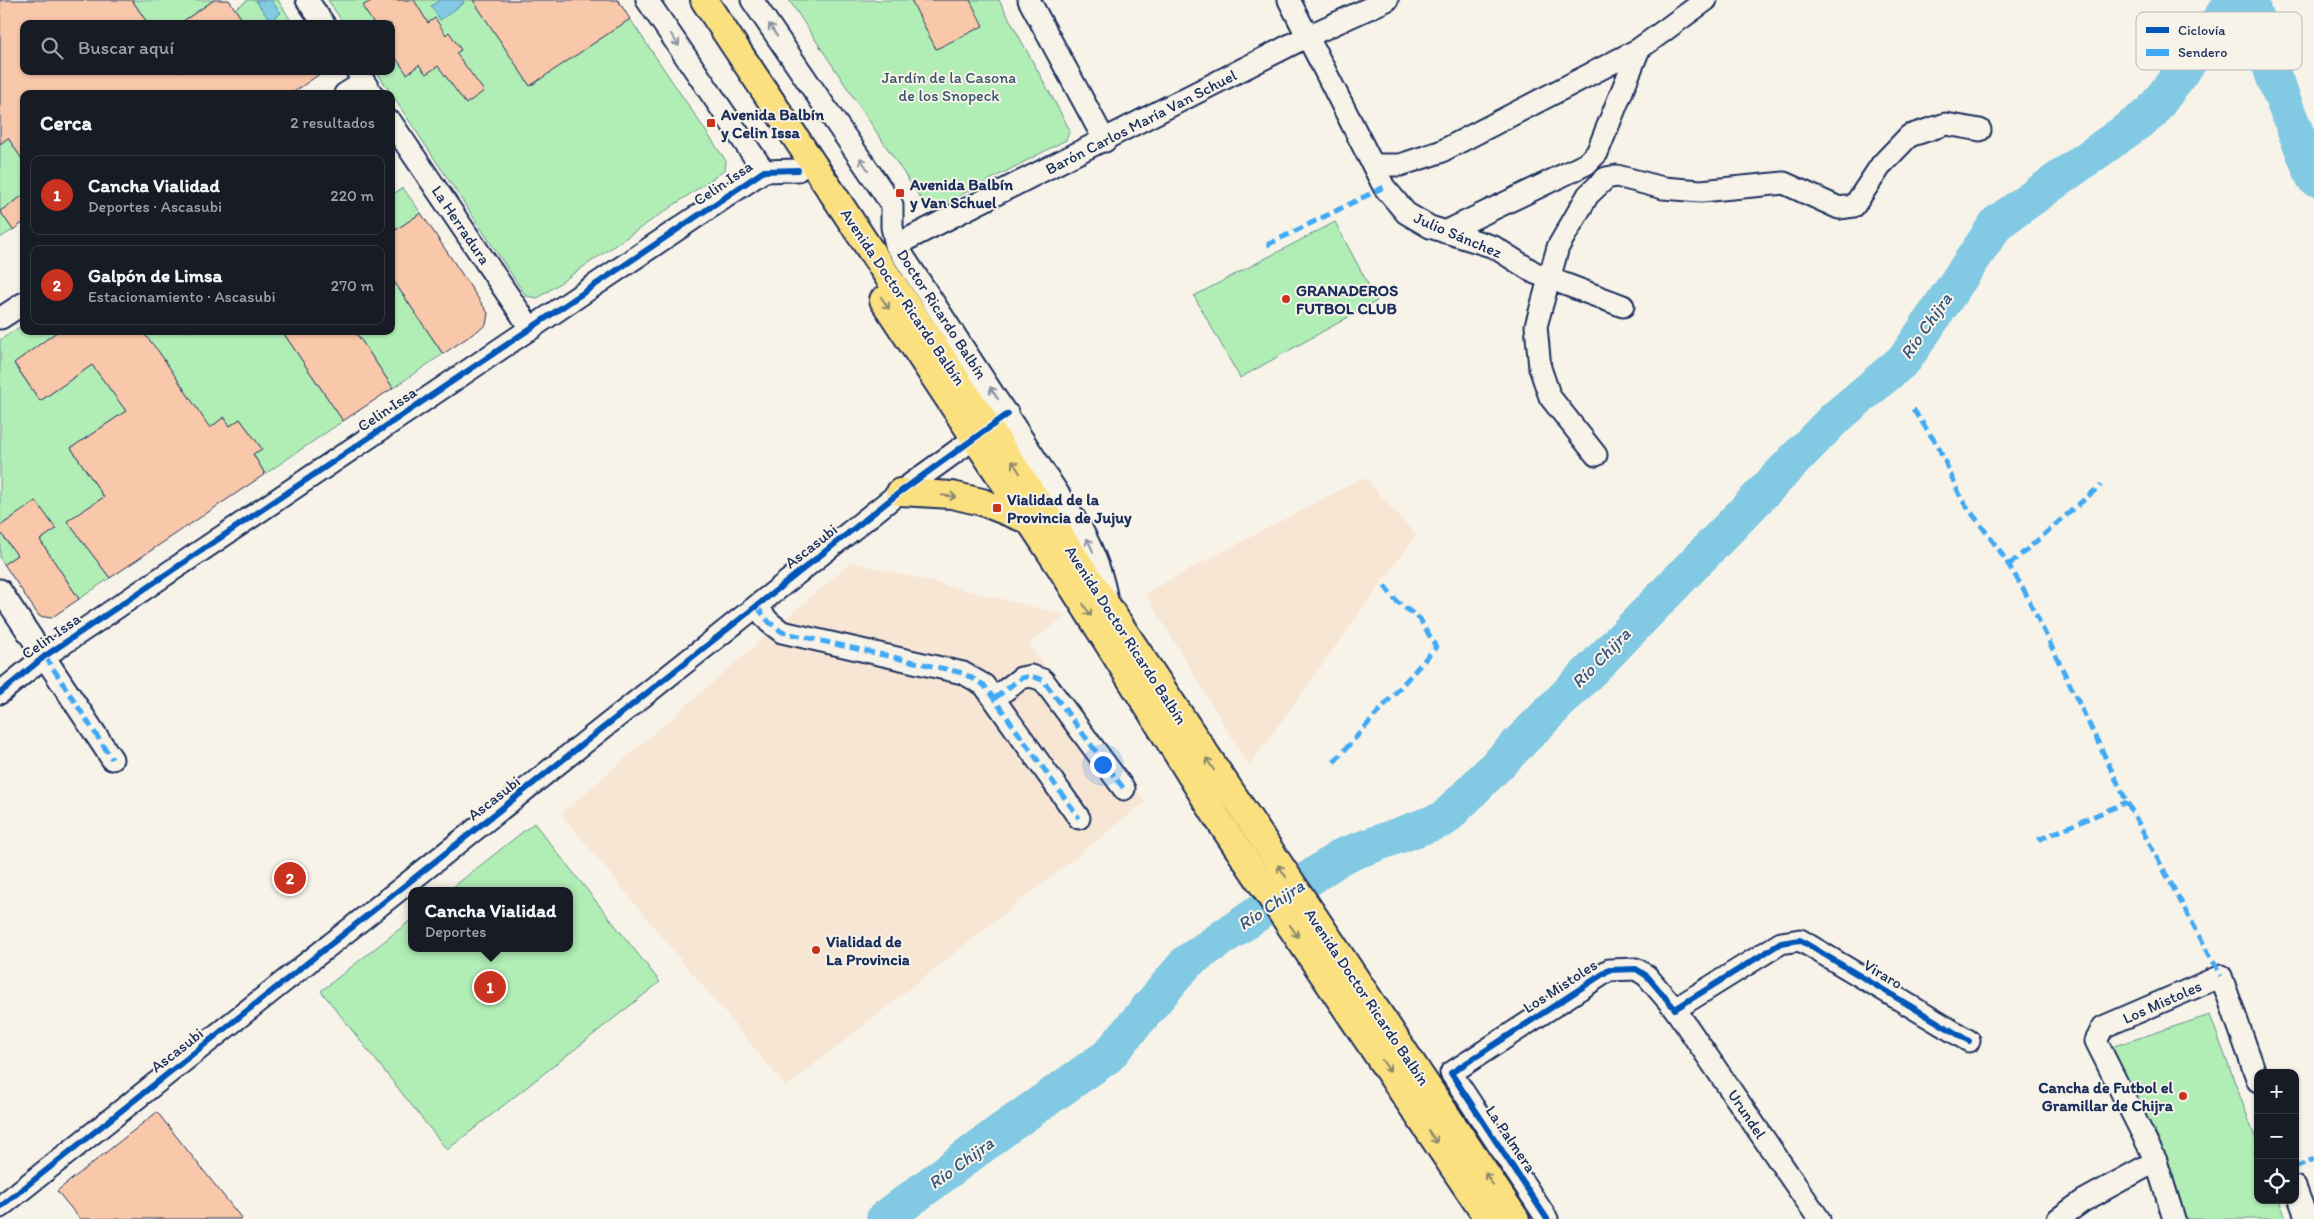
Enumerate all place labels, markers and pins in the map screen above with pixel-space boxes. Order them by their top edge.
place label: Avenida Balbín y Celin Issa [720,105,825,143]
marker: Avenida Balbín y Celin Issa [705,117,717,129]
place label: Avenida Balbín y Van Schuel [909,175,1014,213]
marker: Avenida Balbín y Van Schuel [894,187,906,199]
place label: GRANADEROS FUTBOL CLUB [1296,281,1398,318]
marker: GRANADEROS FUTBOL CLUB [1280,293,1292,305]
place label: Vialidad de la Provincia de Jujuy [1007,490,1132,528]
marker: Vialidad de la Provincia de Jujuy [991,502,1003,514]
pin: 2 [274,859,306,897]
place label: Vialidad de La Provincia [826,932,910,969]
marker: Vialidad de La Provincia [810,944,822,956]
pin: 1 [474,968,506,1006]
place label: Cancha de Futbol el Gramillar de Chijra [2038,1078,2174,1116]
marker: Cancha de Futbol el Gramillar de Chijra [2177,1090,2189,1102]

